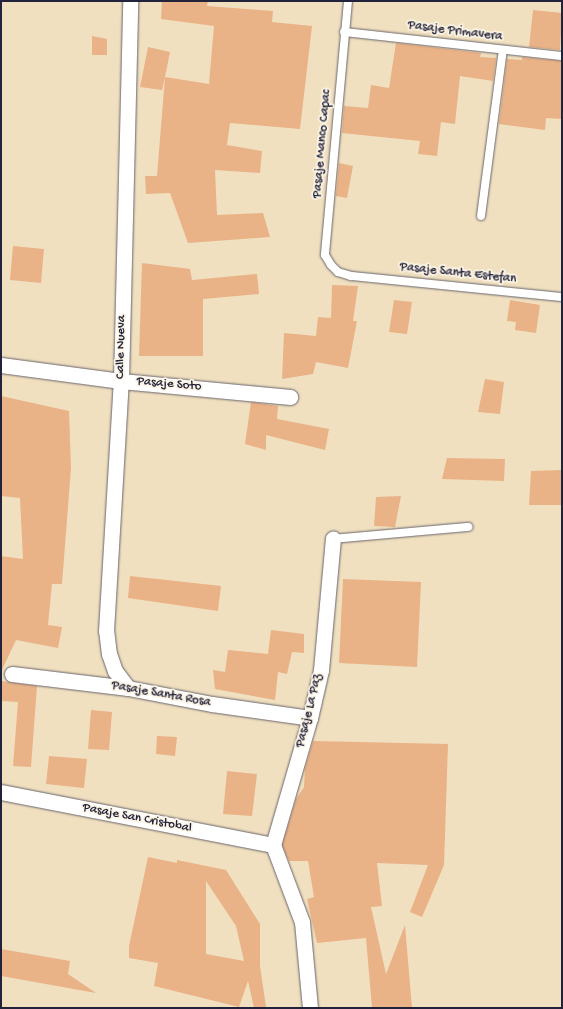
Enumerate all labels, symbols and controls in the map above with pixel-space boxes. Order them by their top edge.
street label: Pasaje Primavera [407,18,503,46]
street label: Pasaje Manco Capac [310,89,336,199]
street label: Pasaje Santa Estefan [399,260,517,288]
street label: Calle Nueva [114,315,130,379]
street label: Pasaje Soto [136,374,202,396]
street label: Pasaje La Paz [293,673,327,749]
street label: Pasaje Santa Rosa [110,679,212,711]
street label: Pasaje San Cristobal [81,801,193,837]

